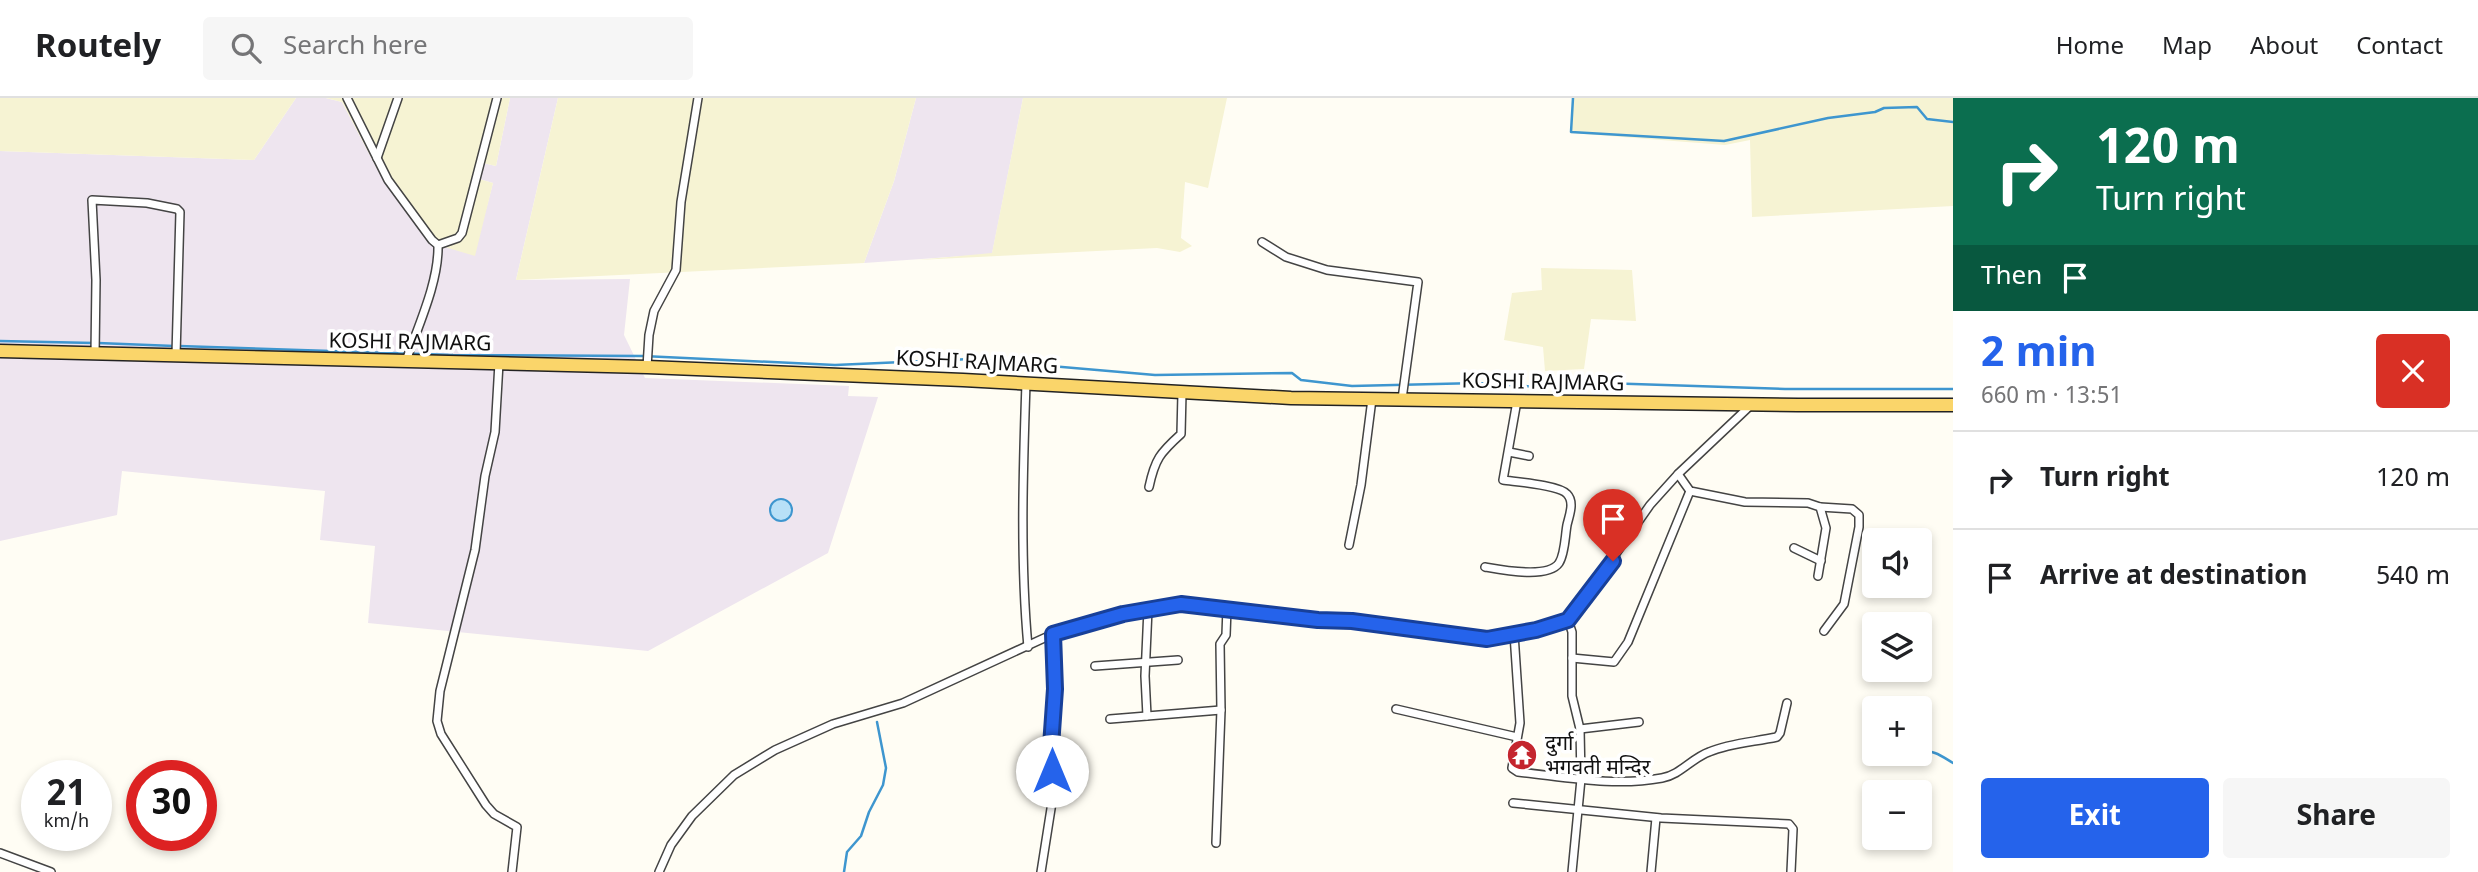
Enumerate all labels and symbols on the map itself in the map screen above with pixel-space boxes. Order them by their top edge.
street label: KOSHI RAJMARG [328,329,492,359]
street label: KOSHI RAJMARG [895,346,1059,382]
street label: KOSHI RAJMARG [1461,369,1625,399]
pin [1583,489,1643,561]
place label: दुर्गा भगवती मन्दिर [1545,731,1651,783]
position arrow [1015,734,1089,808]
temple icon: दुर्गा भगवती मन्दिर [1505,738,1539,772]
speed limit sign: 30 [126,760,217,851]

